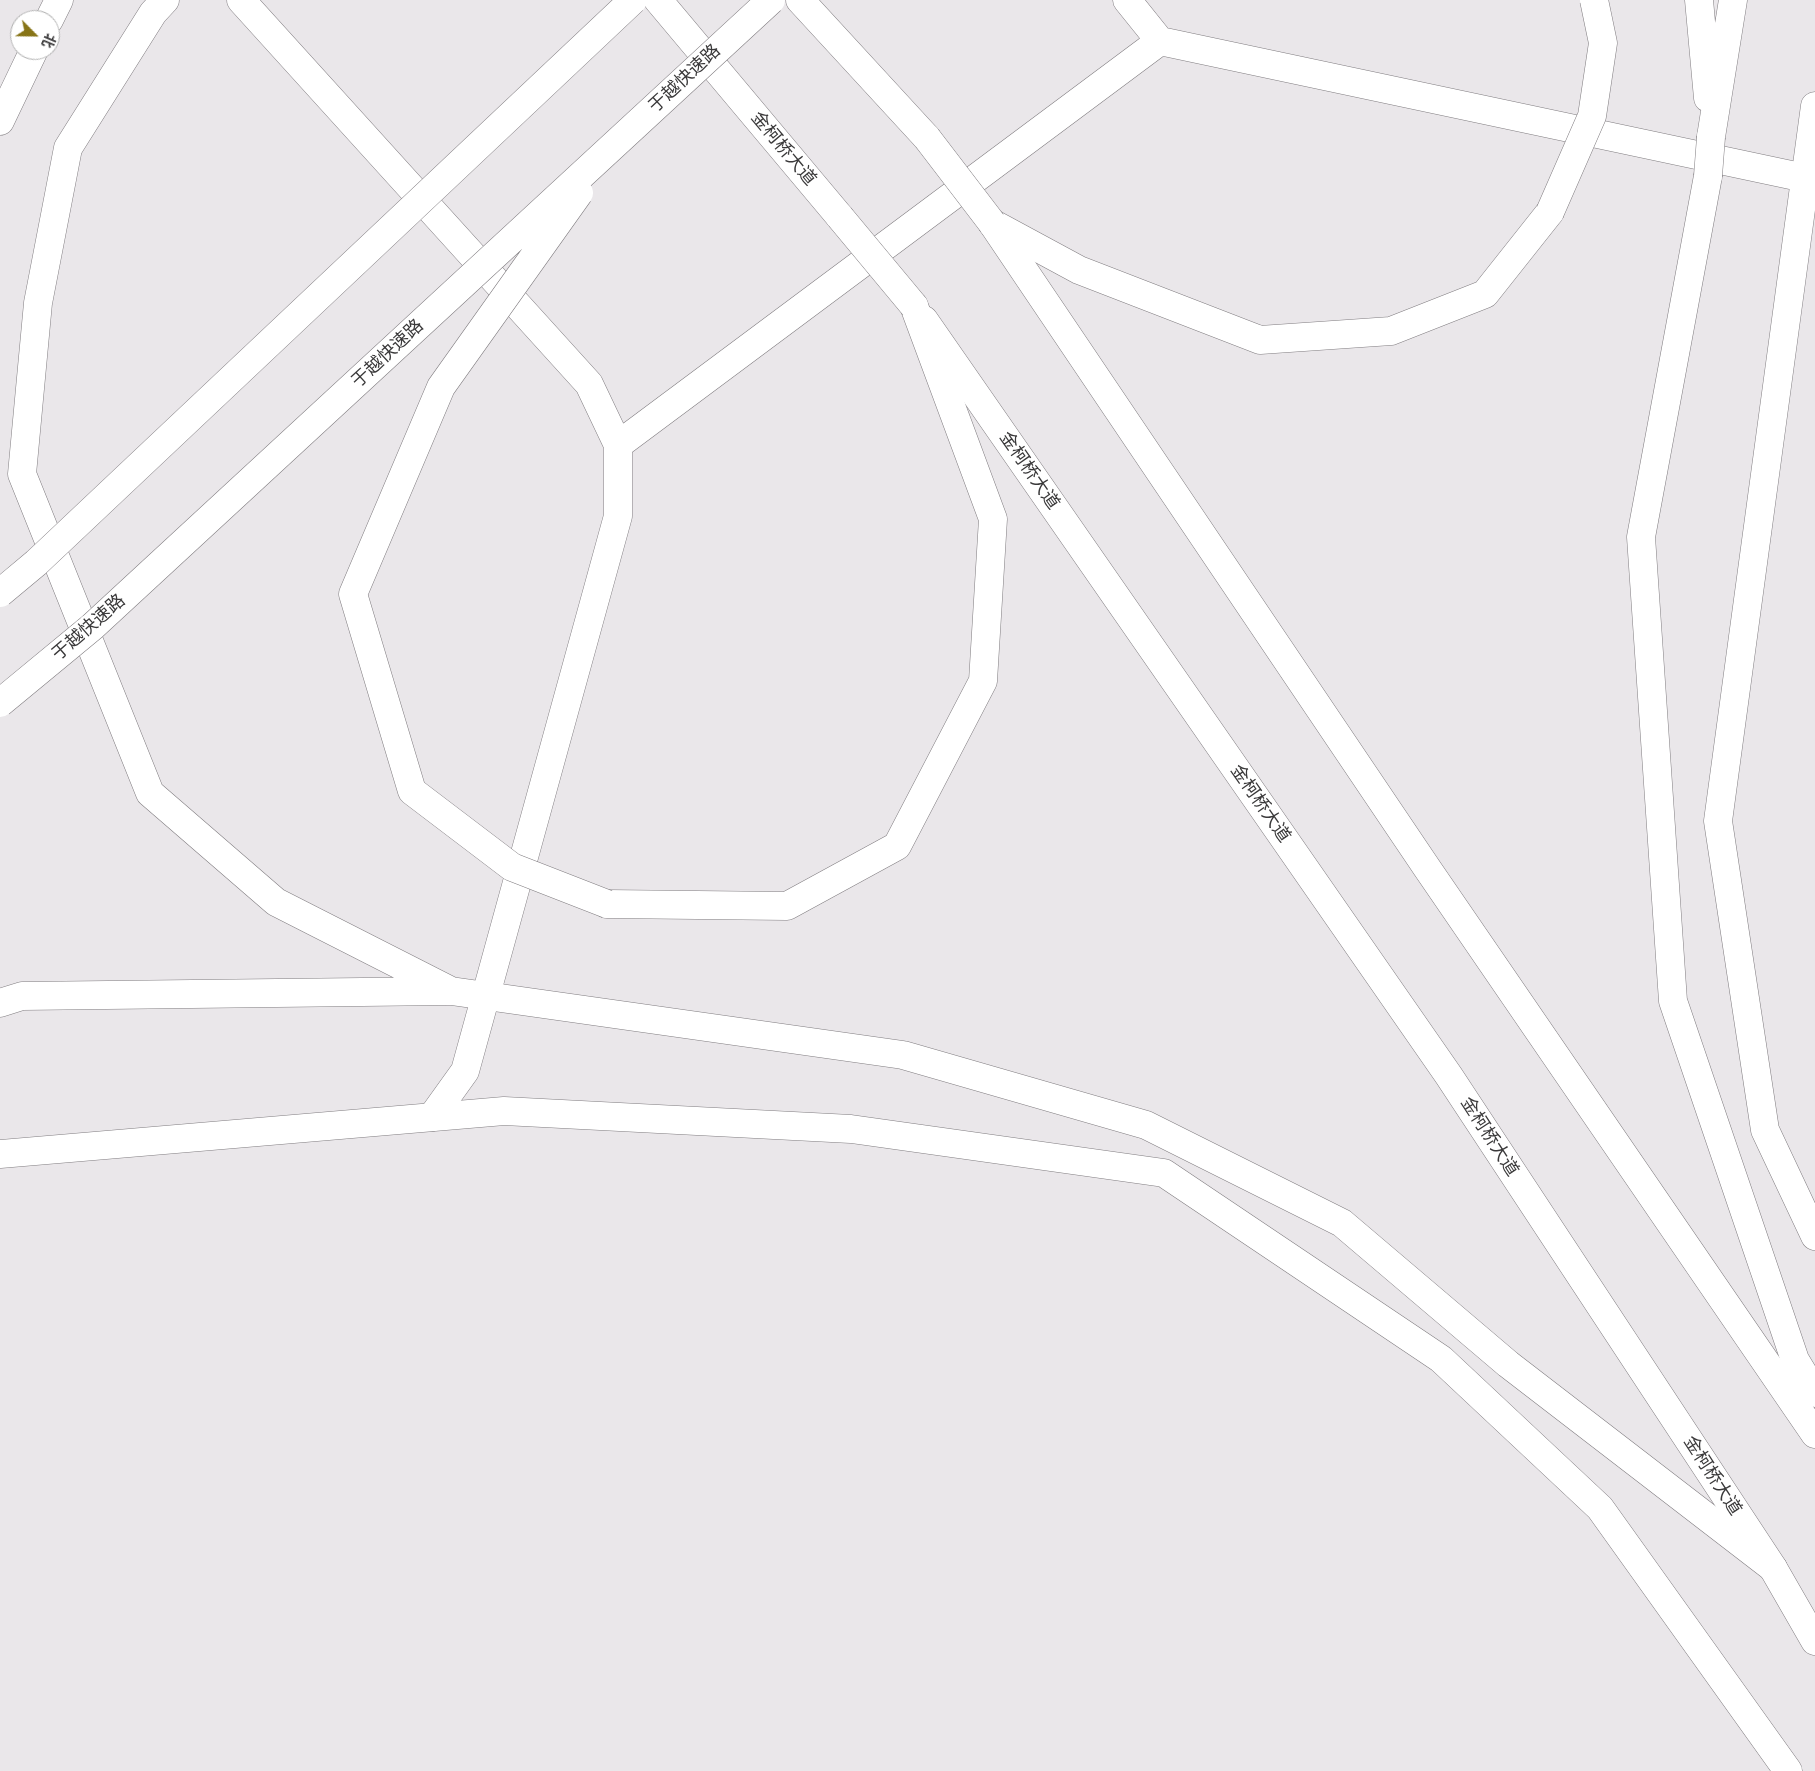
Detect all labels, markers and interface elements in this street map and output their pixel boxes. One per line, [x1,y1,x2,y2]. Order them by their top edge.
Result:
north arrow [10,10,60,60]
text: 北 [38,31,59,50]
street label: 于越快速路 [645,40,725,118]
street label: 金柯桥大道 [746,108,820,190]
street label: 于越快速路 [348,315,428,393]
street label: 金柯桥大道 [994,428,1064,514]
street label: 于越快速路 [48,590,130,666]
street label: 金柯桥大道 [1225,761,1295,847]
street label: 金柯桥大道 [1455,1093,1523,1181]
street label: 金柯桥大道 [1678,1432,1746,1520]

